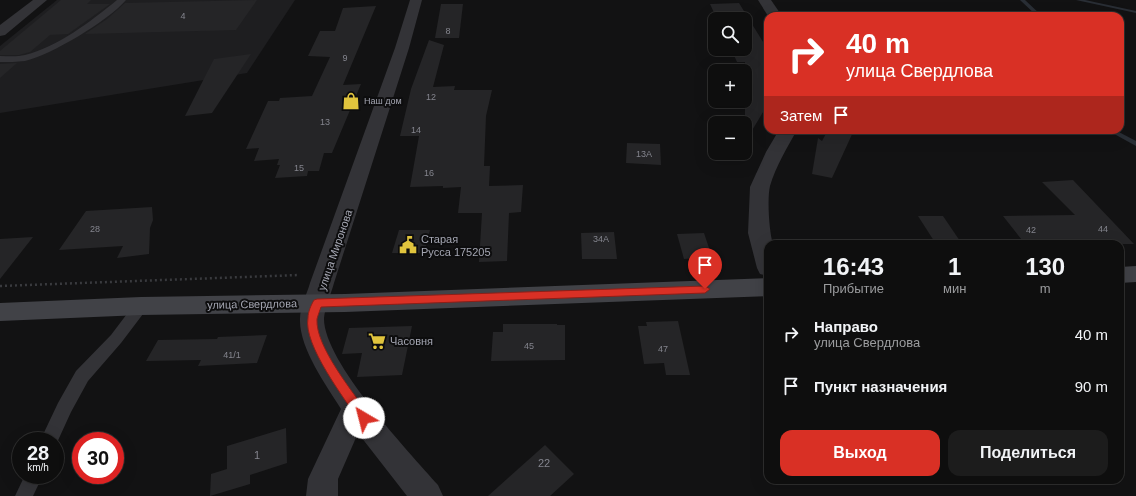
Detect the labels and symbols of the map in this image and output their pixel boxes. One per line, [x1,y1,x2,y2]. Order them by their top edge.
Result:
house number: 4 [180,11,186,21]
house number: 8 [445,26,451,36]
house number: 9 [342,53,348,63]
shop icon: Наш дом [341,91,361,111]
house number: 12 [426,92,436,102]
place label: Наш дом [364,96,402,106]
house number: 13 [320,117,330,127]
house number: 14 [411,125,421,135]
house number: 13А [636,149,652,159]
house number: 15 [294,163,304,173]
house number: 16 [424,168,434,178]
street label: улица Миронова [316,207,355,292]
house number: 28 [90,224,100,234]
house number: 44 [1098,224,1108,234]
house number: 42 [1026,225,1036,235]
place label: Старая Русса 175205 [421,233,491,258]
house number: 34А [593,234,609,244]
public building icon: Старая Русса 175205 [398,235,418,255]
pin [688,248,722,289]
street label: улица Свердлова [207,297,298,311]
supermarket icon: Часовня [367,331,387,351]
place label: Часовня [390,335,433,347]
house number: 45 [524,341,534,351]
house number: 47 [658,344,668,354]
house number: 41/1 [223,350,241,360]
position arrow [343,397,385,439]
speed limit sign: 30 [72,432,124,484]
house number: 1 [254,449,260,461]
house number: 22 [538,457,550,469]

